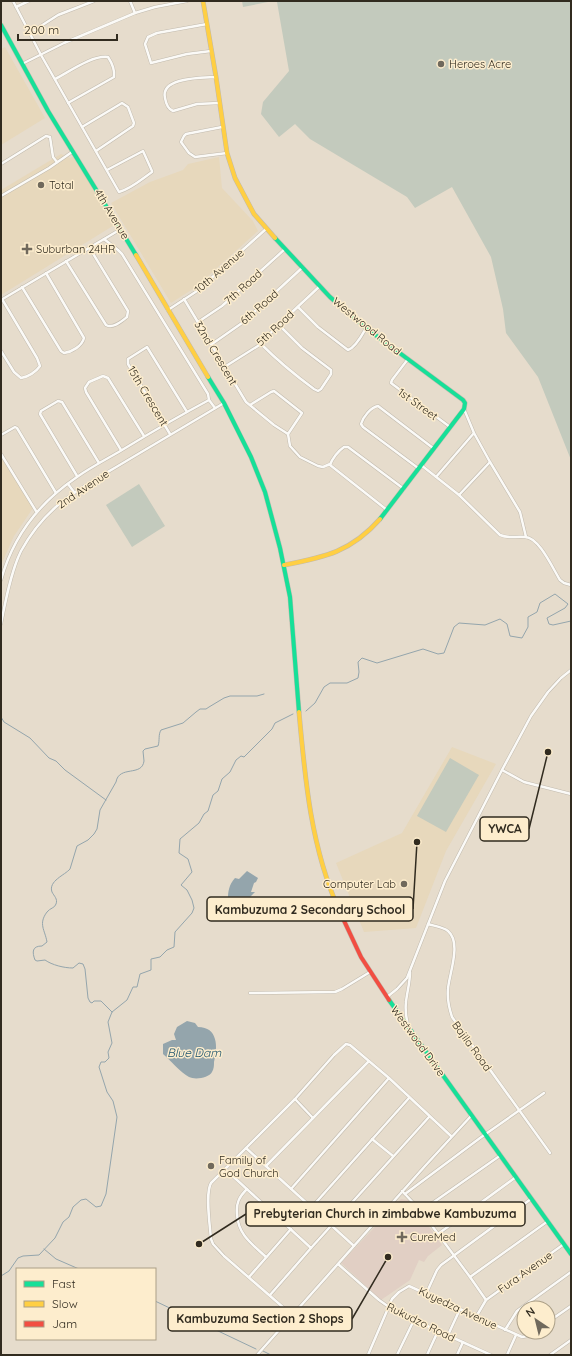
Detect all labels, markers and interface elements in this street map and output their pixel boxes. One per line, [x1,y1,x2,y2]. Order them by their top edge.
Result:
scale bar [18,16,117,42]
text: 200 m [24,22,59,37]
place label: Heroes Acre [449,57,511,71]
marker: Heroes Acre [436,59,446,69]
place label: Total [49,178,74,192]
marker: Total [36,180,46,190]
street label: 4th Avenue [91,186,133,242]
place label: Suburban 24HR [36,242,115,256]
marker: Suburban 24HR [21,243,33,255]
street label: 10th Avenue [191,246,247,296]
street label: 7th Road [221,266,265,308]
street label: 6th Road [237,287,281,327]
street label: Westwood Road [330,294,404,358]
street label: 5th Road [253,307,297,349]
street label: 32nd Crescent [191,318,241,388]
street label: 15th Crescent [125,363,172,429]
street label: 1st Street [395,385,441,423]
street label: 2nd Avenue [54,466,112,512]
callout: YWCA [480,817,529,841]
text: YWCA [488,821,522,836]
place label: Computer Lab [323,877,396,891]
marker: Computer Lab [399,879,409,889]
callout: Kambuzuma 2 Secondary School [207,897,413,921]
text: Kambuzuma 2 Secondary School [215,902,405,917]
street label: Westwood Drive [388,1003,448,1079]
street label: Bajila Road [449,1018,495,1074]
water label: Blue Dam [167,1045,222,1060]
place label: Family of God Church [219,1153,279,1180]
marker: Family of God Church [206,1161,216,1171]
callout: Prebyterian Church in zimbabwe Kambuzuma [246,1202,525,1226]
text: Prebyterian Church in zimbabwe Kambuzuma [254,1206,516,1221]
place label: CureMed [410,1230,456,1244]
marker: CureMed [397,1232,407,1242]
street label: Fura Avenue [495,1248,555,1296]
legend [16,1268,156,1340]
text: Fast [52,1276,76,1291]
street label: Kuyedza Avenue [416,1284,500,1332]
text: Slow [52,1296,78,1311]
street label: Rukudzo Road [385,1299,457,1345]
north arrow [516,1300,556,1340]
text: N [523,1304,538,1320]
callout: Kambuzuma Section 2 Shops [168,1307,352,1331]
text: Kambuzuma Section 2 Shops [176,1311,344,1326]
text: Jam [52,1316,77,1331]

